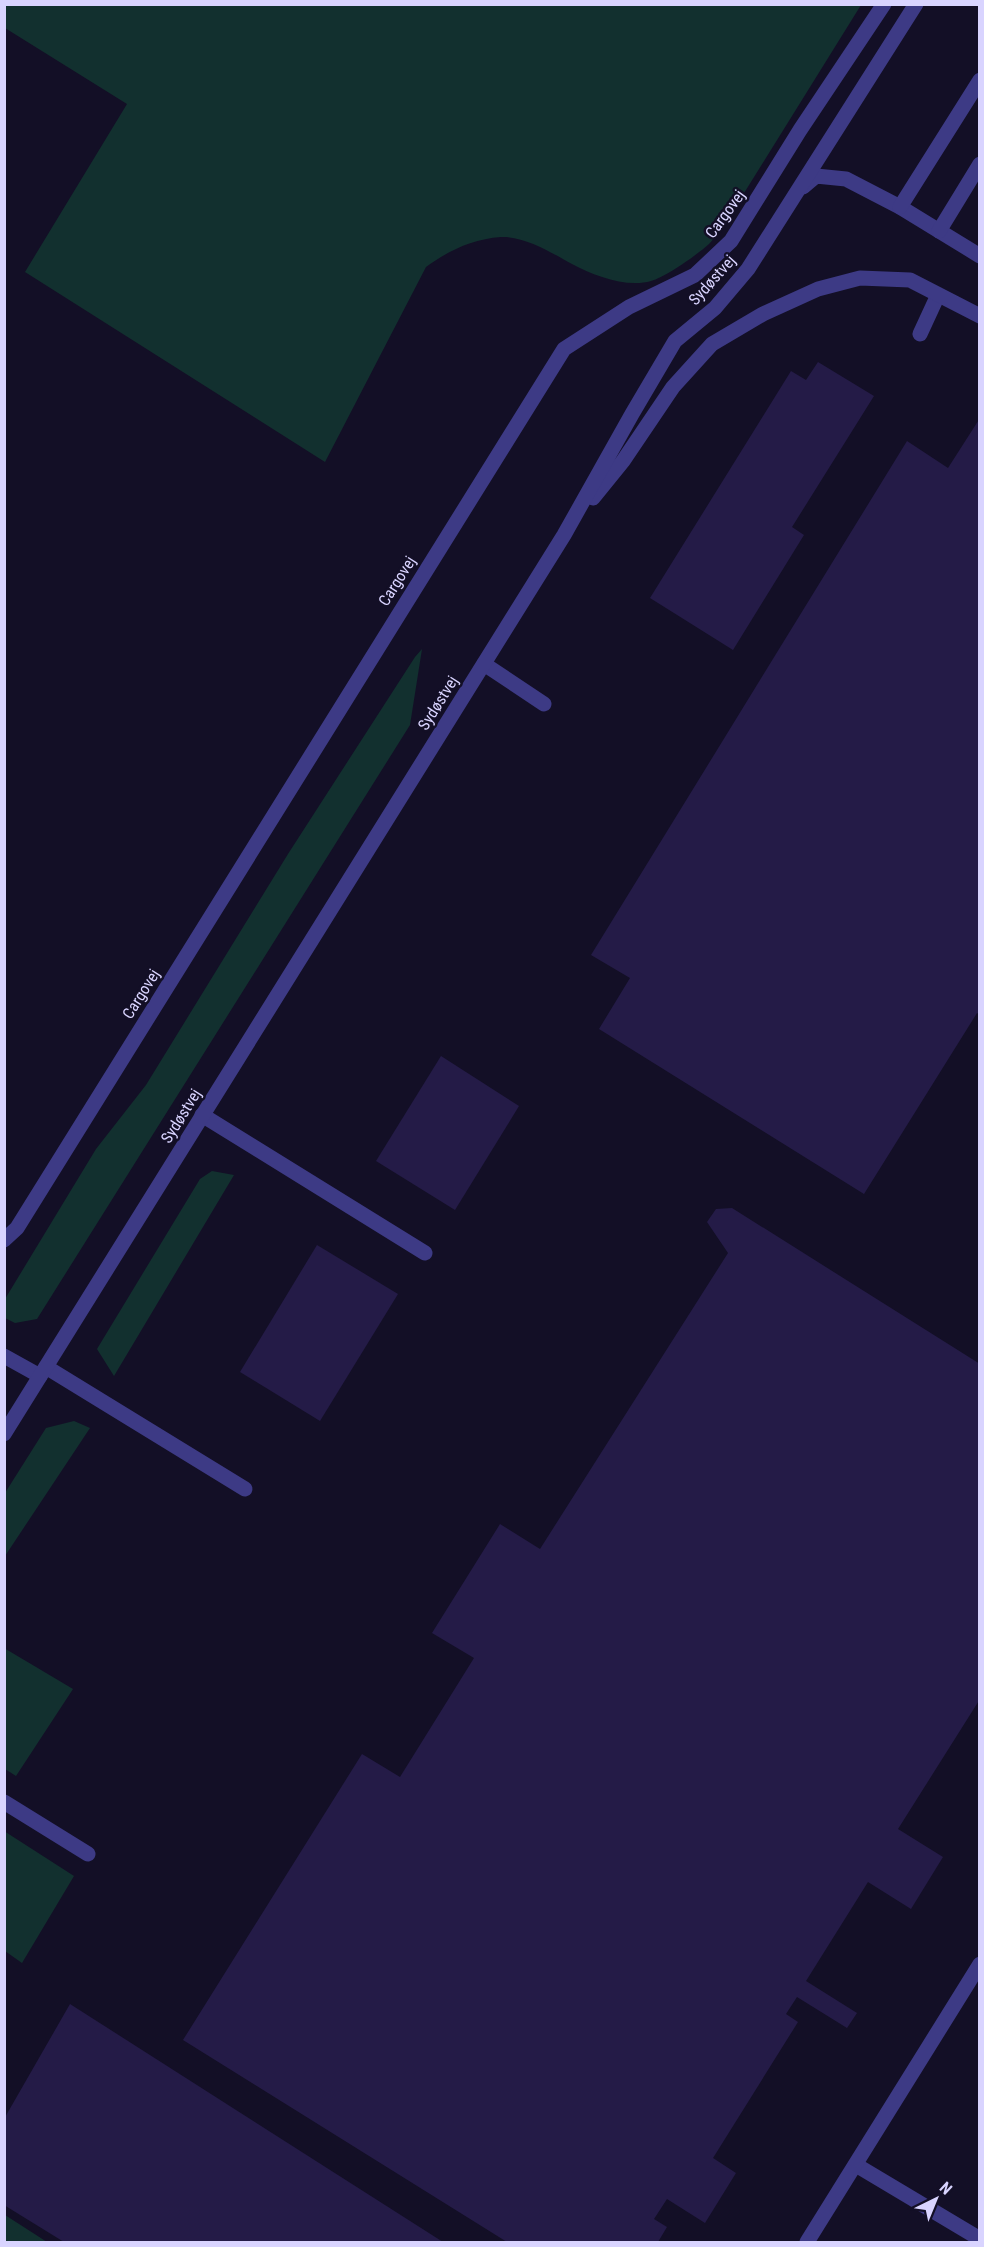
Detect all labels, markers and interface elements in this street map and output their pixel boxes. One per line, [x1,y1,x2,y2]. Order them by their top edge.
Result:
street label: Cargovej [701,186,749,242]
street label: Sydøstvej [685,251,739,309]
street label: Cargovej [374,553,420,609]
street label: Sydøstvej [414,672,462,734]
street label: Cargovej [118,966,164,1022]
street label: Sydøstvej [157,1085,205,1147]
north arrow [906,2169,966,2229]
text: N [936,2178,956,2199]

